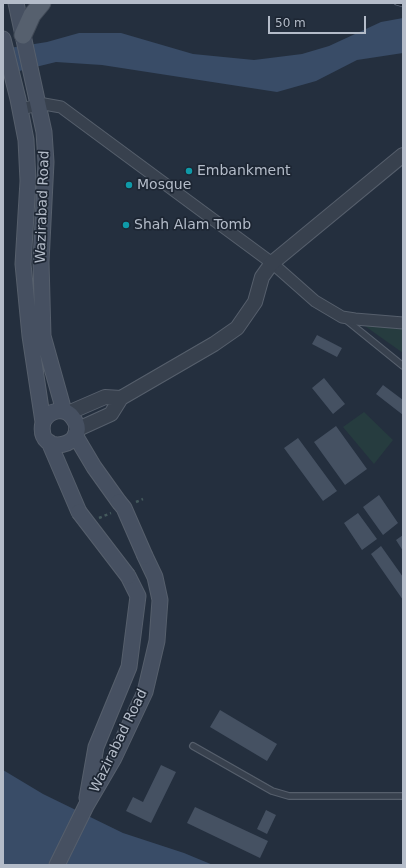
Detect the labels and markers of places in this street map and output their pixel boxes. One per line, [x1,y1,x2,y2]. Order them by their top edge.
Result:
place label: Embankment [197,163,291,179]
marker: Embankment [184,166,194,176]
place label: Mosque [137,177,191,193]
marker: Mosque [124,180,134,190]
place label: Shah Alam Tomb [134,217,251,233]
marker: Shah Alam Tomb [121,220,131,230]

